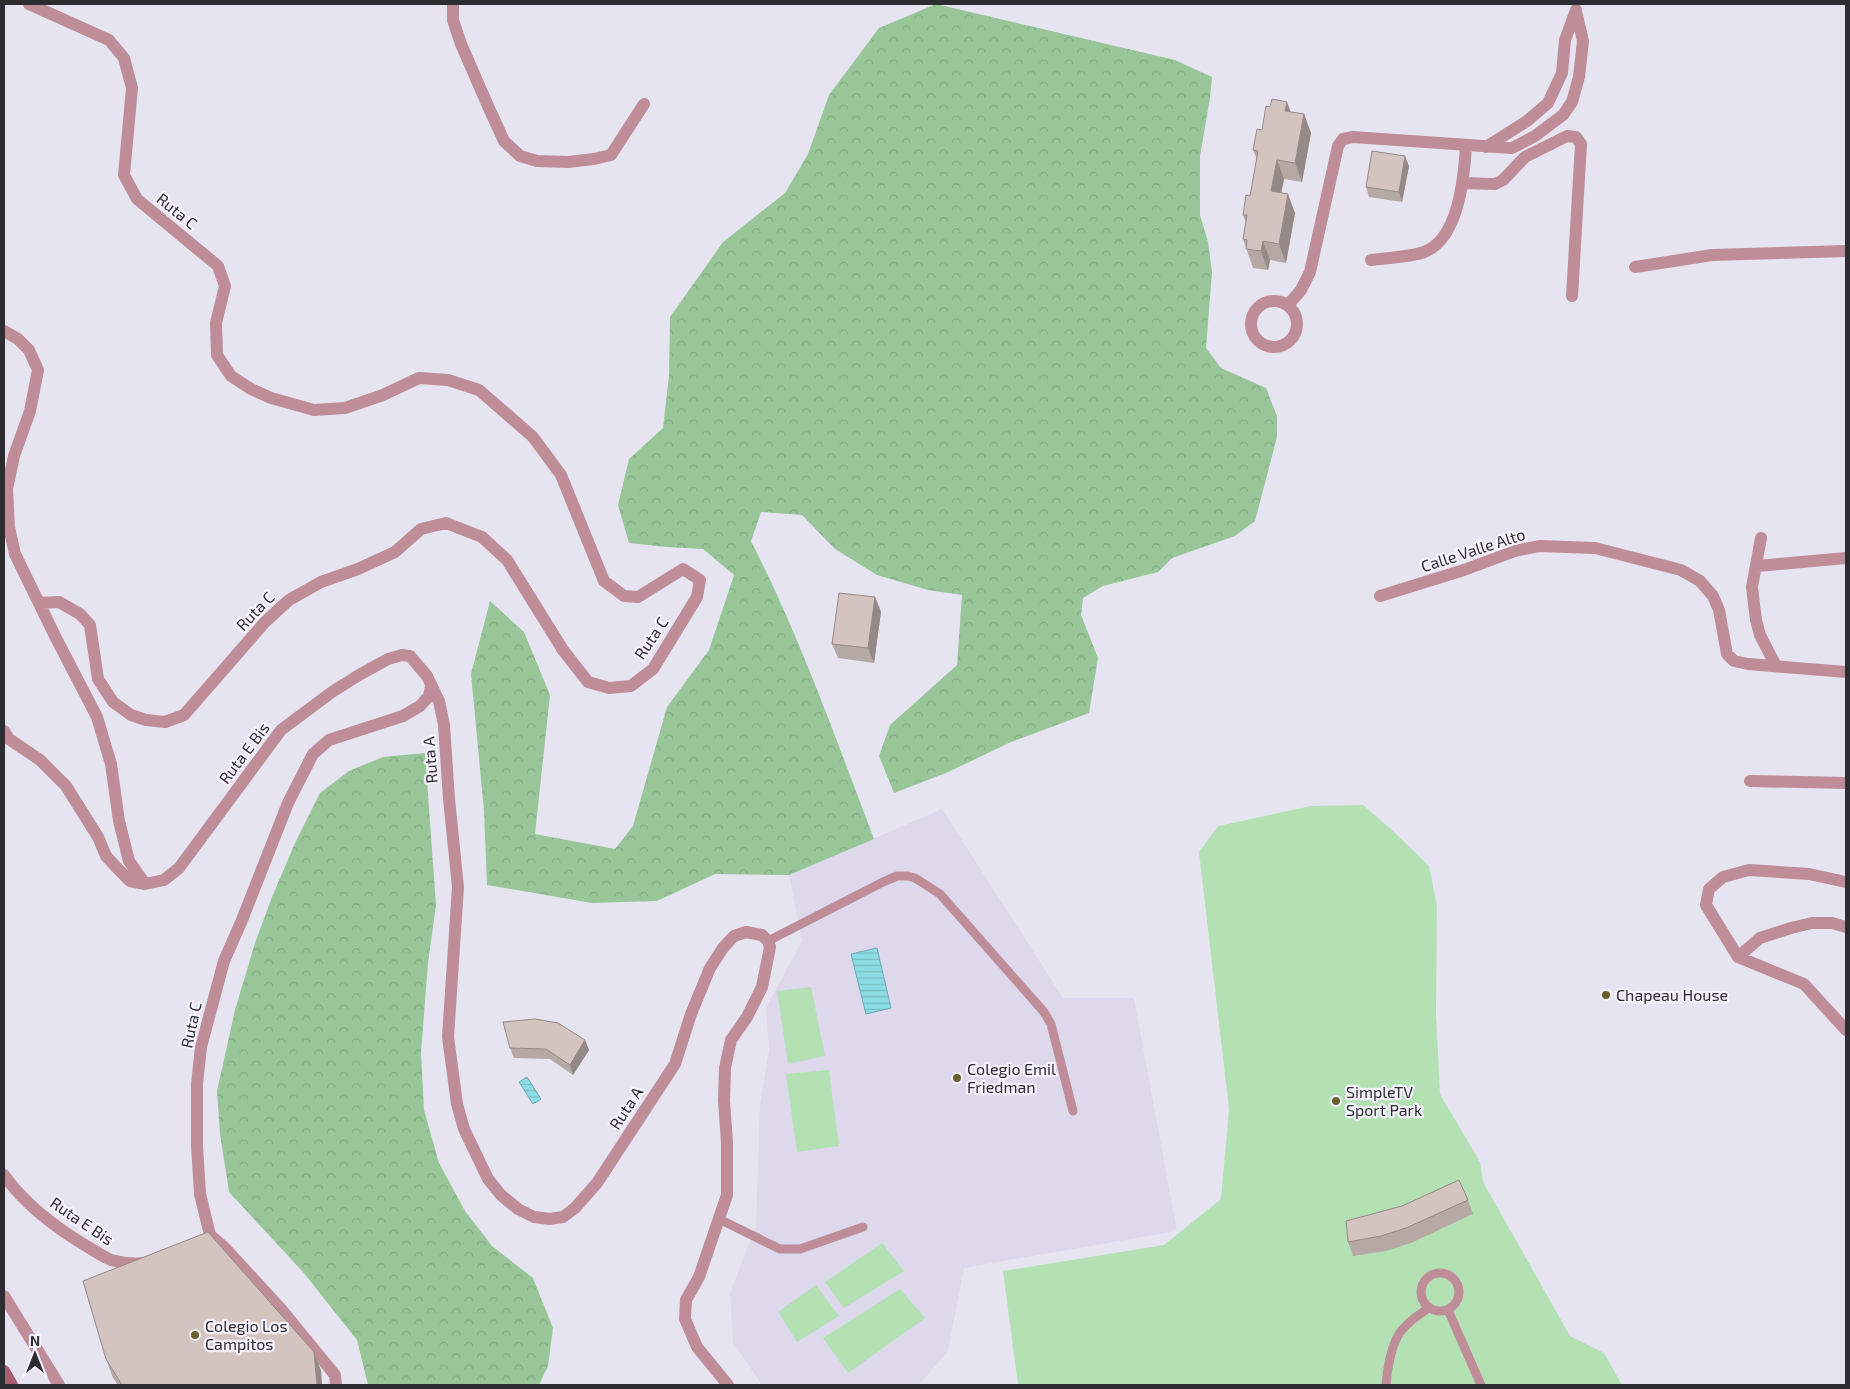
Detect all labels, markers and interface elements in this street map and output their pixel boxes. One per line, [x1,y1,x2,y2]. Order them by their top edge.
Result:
street label: Ruta C [153,189,201,233]
street label: Calle Valle Alto [1418,524,1527,575]
street label: Ruta C [232,587,278,634]
street label: Ruta C [630,613,671,662]
street label: Ruta E Bis [214,718,273,787]
street label: Ruta A [418,736,441,784]
place label: Chapeau House [1616,985,1728,1004]
marker: Chapeau House [1600,989,1612,1001]
street label: Ruta C [176,1000,205,1050]
place label: Colegio Emil Friedman [967,1059,1056,1096]
marker: Colegio Emil Friedman [951,1072,963,1084]
place label: SimpleTV Sport Park [1346,1082,1422,1119]
street label: Ruta A [605,1083,646,1133]
marker: SimpleTV Sport Park [1330,1095,1342,1107]
street label: Ruta E Bis [47,1193,117,1249]
place label: Colegio Los Campitos [205,1316,288,1353]
north arrow [10,1329,60,1379]
marker: Colegio Los Campitos [189,1329,201,1341]
text: N [30,1332,40,1349]

